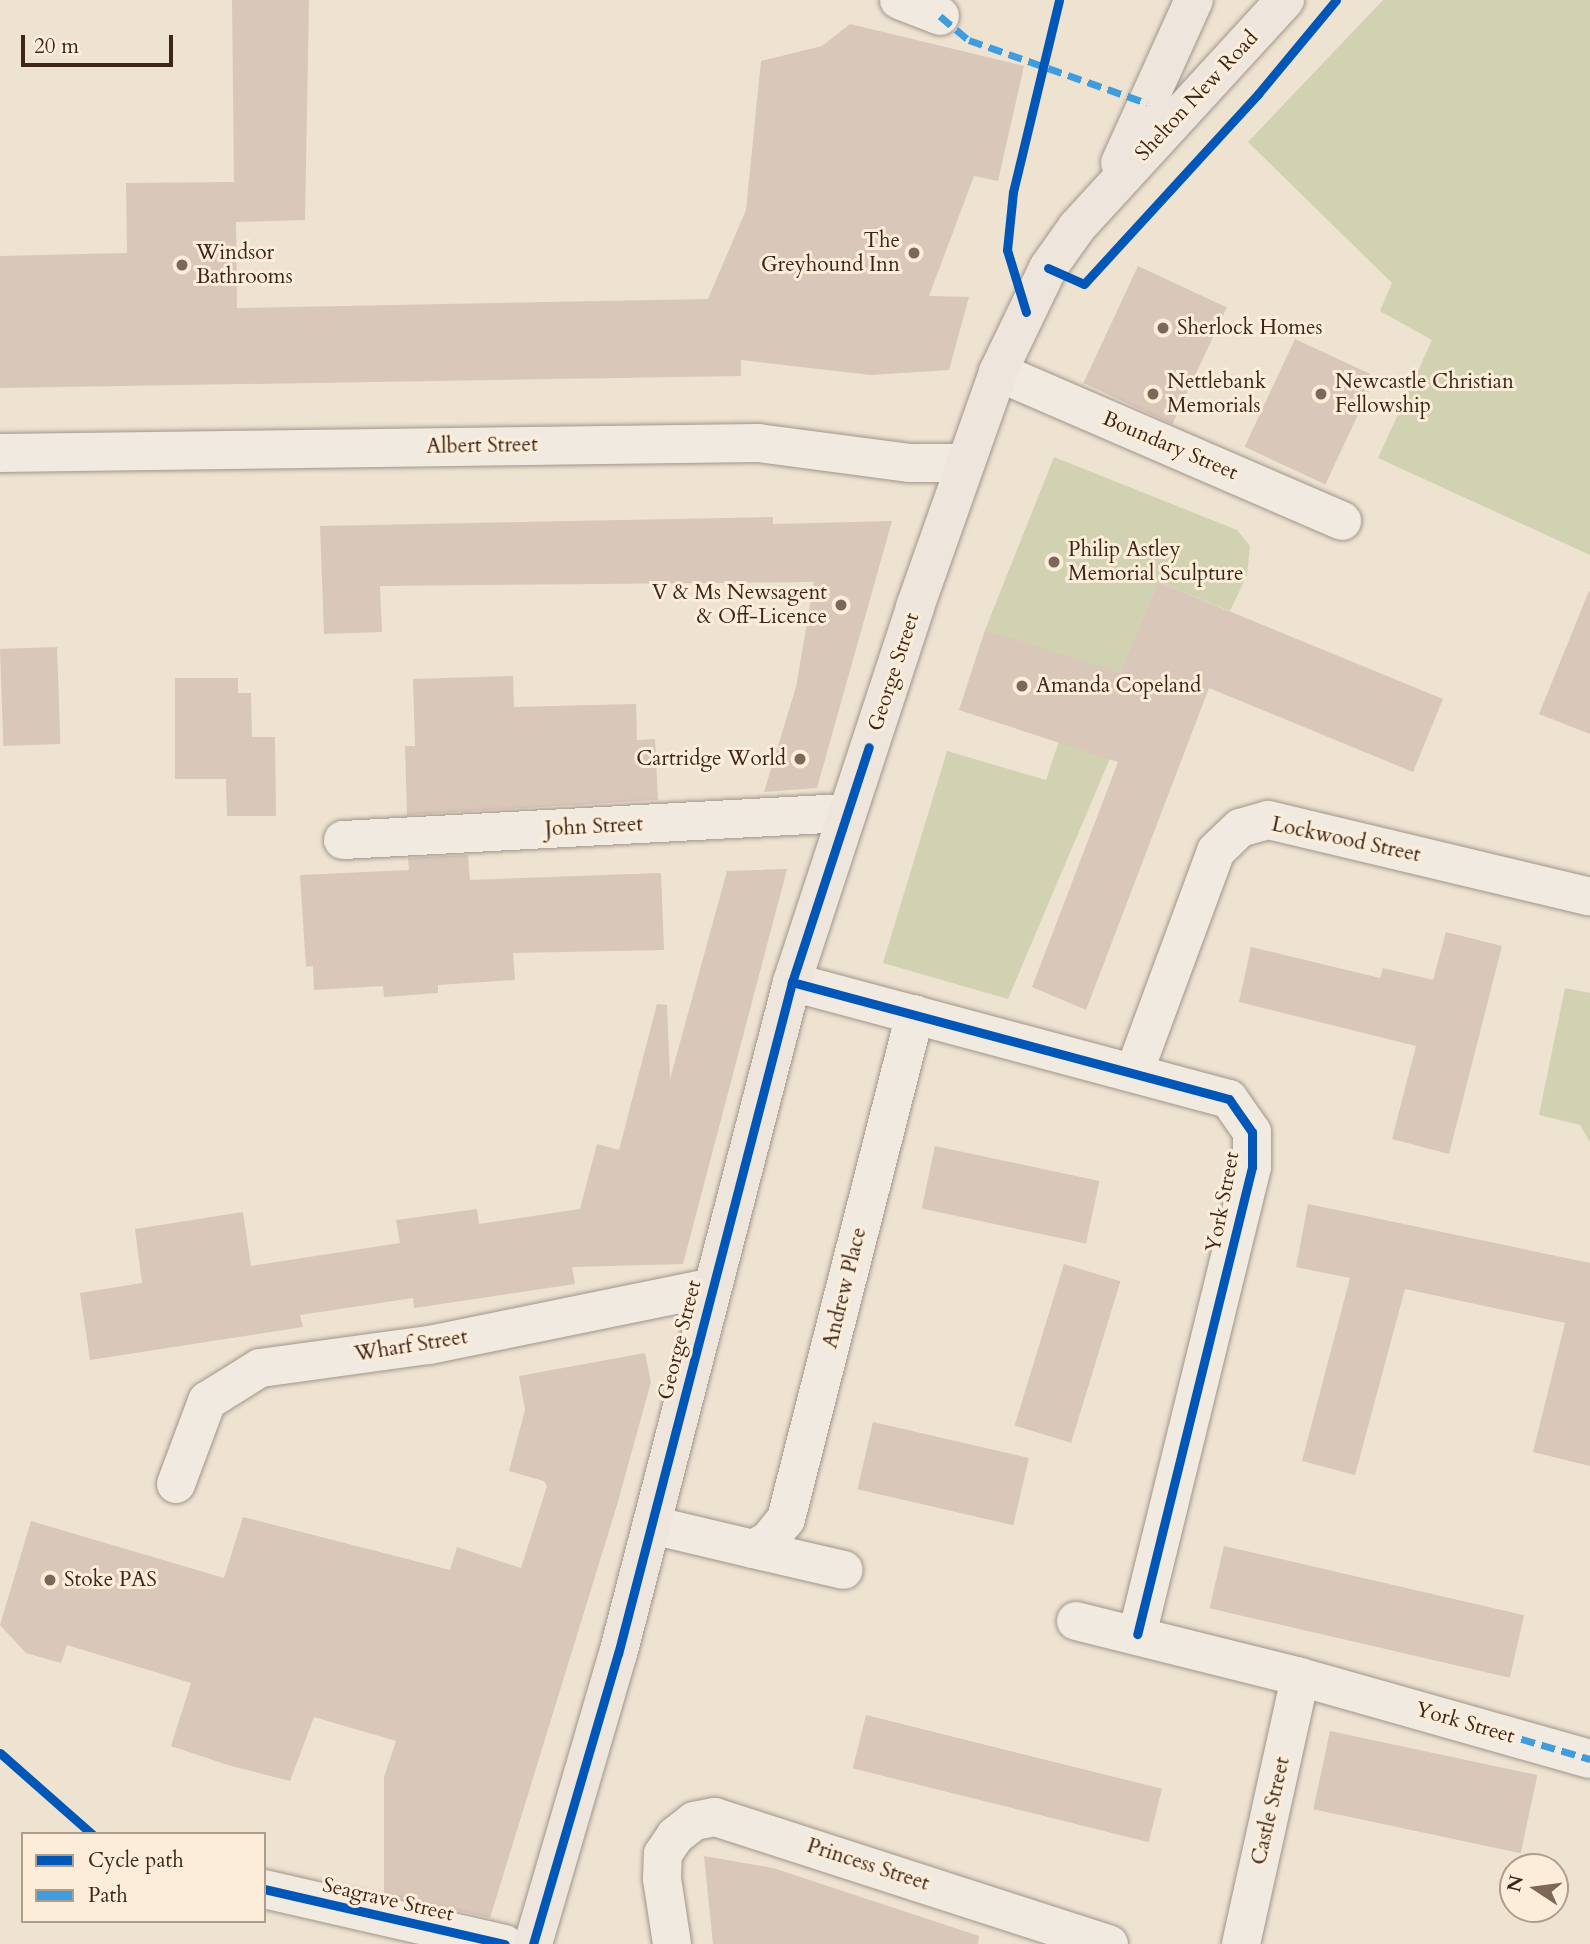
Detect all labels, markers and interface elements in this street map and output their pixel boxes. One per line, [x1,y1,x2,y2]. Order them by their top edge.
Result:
scale bar [24,21,177,65]
street label: Shelton New Road [1130,26,1264,166]
text: 20 m [34,32,79,61]
place label: The Greyhound Inn [761,228,900,278]
place label: Windsor Bathrooms [196,240,293,290]
marker: The Greyhound Inn [906,245,922,261]
marker: Windsor Bathrooms [174,257,190,273]
place label: Sherlock Homes [1177,315,1323,341]
marker: Sherlock Homes [1155,320,1171,336]
place label: Nettlebank Memorials [1167,369,1266,419]
place label: Newcastle Christian Fellowship [1335,369,1514,419]
marker: Nettlebank Memorials [1145,386,1161,402]
marker: Newcastle Christian Fellowship [1313,386,1329,402]
street label: Boundary Street [1099,406,1241,486]
street label: Albert Street [426,432,538,460]
place label: Philip Astley Memorial Sculpture [1068,537,1244,587]
marker: Philip Astley Memorial Sculpture [1046,554,1062,570]
place label: V & Ms Newsagent & Off-Licence [652,580,827,630]
marker: V & Ms Newsagent & Off-Licence [833,597,849,613]
street label: George Street [863,610,925,734]
place label: Amanda Copeland [1036,673,1201,699]
marker: Amanda Copeland [1014,678,1030,694]
place label: Cartridge World [636,746,786,772]
marker: Cartridge World [792,751,808,767]
street label: John Street [544,812,644,842]
street label: Lockwood Street [1269,812,1423,868]
street label: York Street [1201,1149,1245,1255]
street label: Andrew Place [818,1225,872,1351]
street label: George Street [653,1277,707,1403]
street label: Wharf Street [353,1325,469,1367]
place label: Stoke PAS [64,1567,157,1593]
marker: Stoke PAS [42,1572,58,1588]
street label: York Street [1412,1697,1518,1749]
street label: Castle Street [1246,1755,1296,1867]
legend [21,1832,266,1923]
street label: Princess Street [804,1833,932,1897]
text: Cycle path [88,1846,184,1875]
north arrow [1499,1853,1569,1923]
street label: Seagrave Street [320,1873,456,1927]
text: N [1501,1873,1530,1895]
text: Path [88,1881,128,1910]

